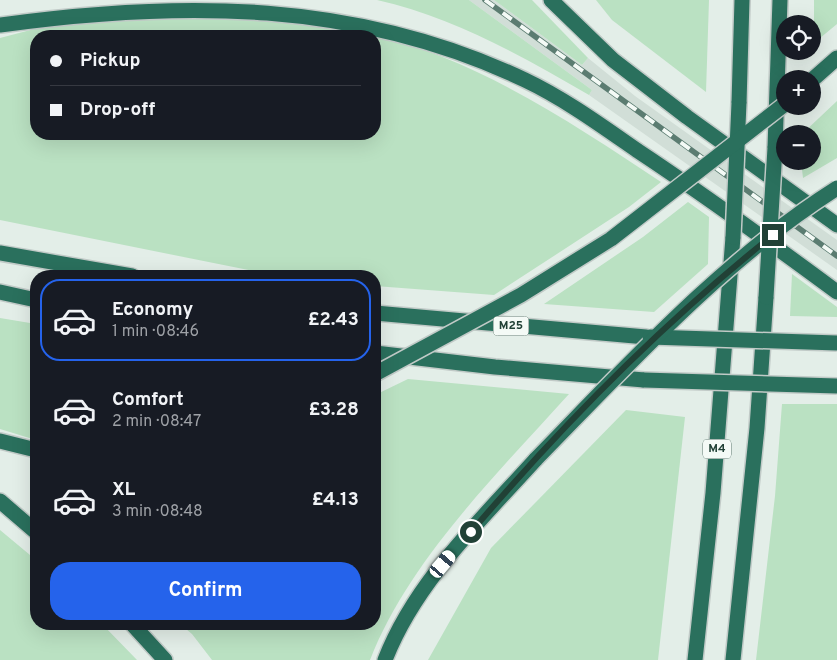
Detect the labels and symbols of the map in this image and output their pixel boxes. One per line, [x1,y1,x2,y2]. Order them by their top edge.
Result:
route end [762,224,784,246]
road number: M25 [494,316,528,336]
road number: M4 [703,439,731,458]
route start [460,521,482,543]
car [427,548,458,580]

